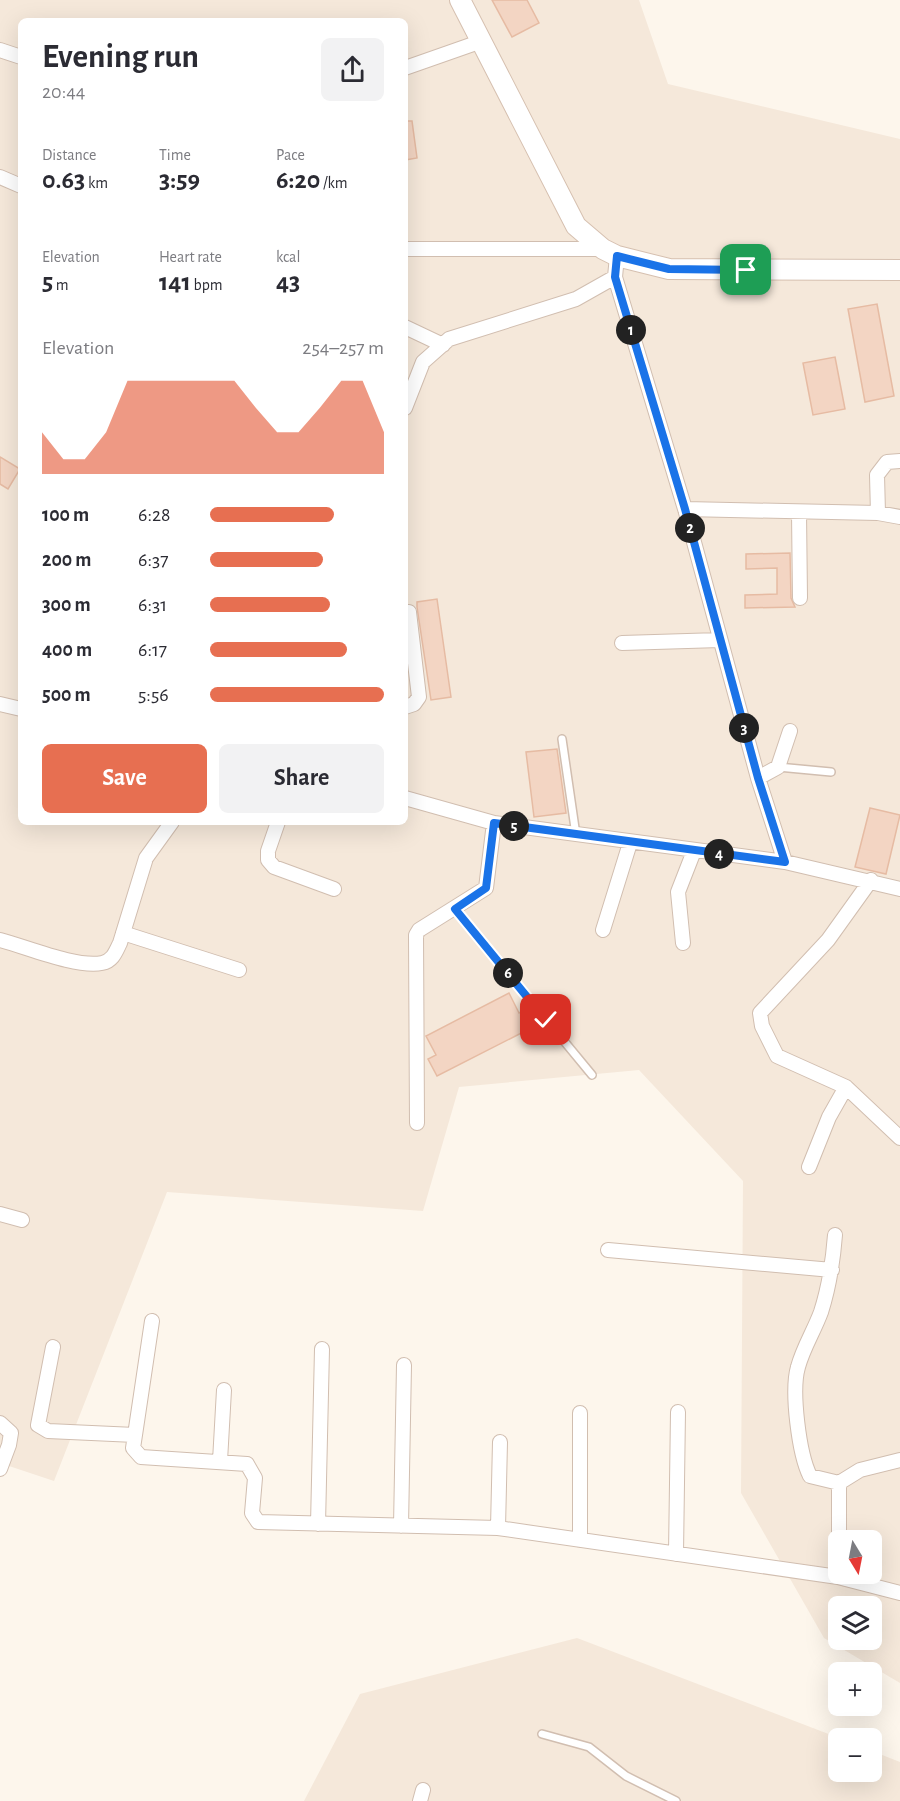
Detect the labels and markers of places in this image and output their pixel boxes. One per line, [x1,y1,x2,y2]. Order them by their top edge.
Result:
pin [720,244,771,295]
pin: 1 [616,315,646,345]
pin: 2 [675,513,705,543]
pin: 3 [729,713,759,743]
pin: 5 [499,811,529,841]
pin: 4 [704,839,734,869]
pin: 6 [493,958,523,988]
pin [520,994,571,1045]

